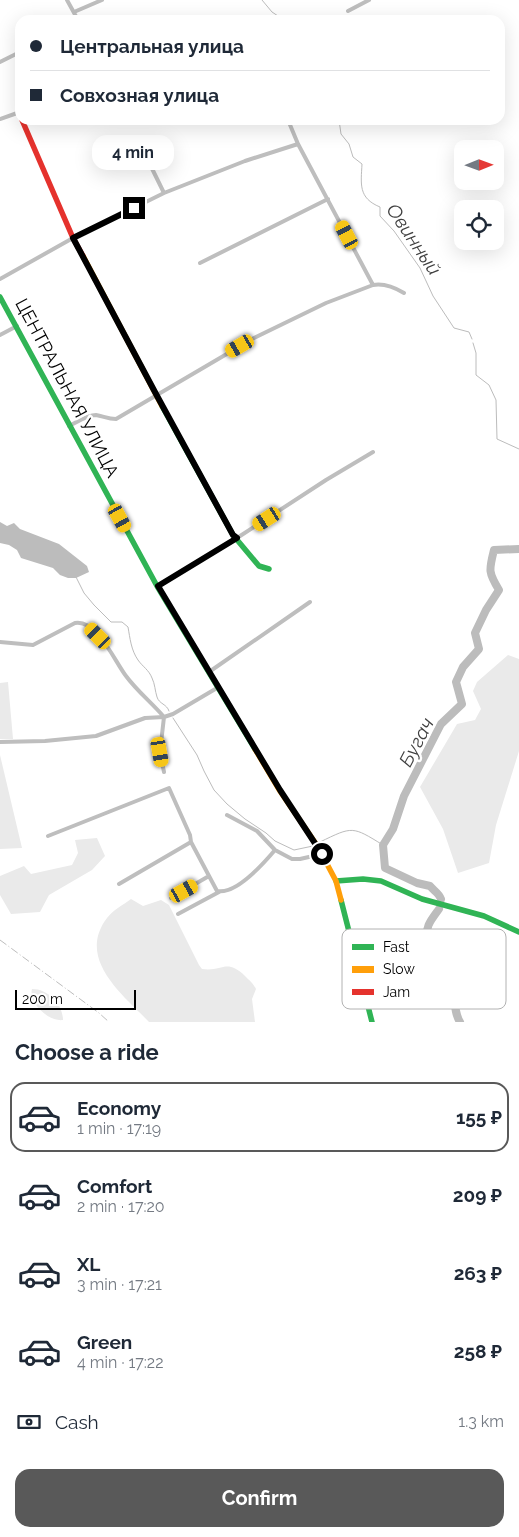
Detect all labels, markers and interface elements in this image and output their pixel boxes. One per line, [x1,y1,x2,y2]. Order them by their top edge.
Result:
text: Центральная улица [60,35,244,57]
text: Совхозная улица [60,84,219,106]
callout: 4 min [93,136,175,170]
north arrow [454,140,504,190]
map controls [454,140,504,250]
text: 4 min [112,143,154,162]
route end [123,197,145,219]
water label: Овинный [382,199,446,279]
button: locate [454,200,504,250]
car [333,218,360,252]
street label: ЦЕНТРАЛЬНАЯ УЛИЦА [11,295,124,481]
car [223,332,256,360]
car [106,501,133,535]
car [250,505,283,533]
car [82,620,113,652]
water label: Бугач [394,714,438,770]
car [150,736,169,768]
route start [311,843,333,865]
car [167,877,200,905]
legend [342,929,506,1009]
text: Fast [383,939,410,955]
text: Slow [383,961,415,977]
text: Jam [383,984,410,1000]
scale bar [15,987,136,1010]
text: 200 m [22,991,63,1007]
text: Choose a ride [15,1039,159,1065]
icon: car [17,1095,62,1140]
text: Economy [77,1097,161,1119]
text: 155 ₽ [456,1106,502,1128]
text: 1 min · 17:19 [77,1119,161,1138]
icon: car [17,1173,62,1218]
text: Comfort [77,1175,152,1197]
text: 209 ₽ [453,1184,502,1206]
text: 2 min · 17:20 [77,1197,165,1216]
icon: car [17,1251,62,1296]
text: XL [77,1253,100,1275]
text: 263 ₽ [454,1262,502,1284]
text: 3 min · 17:21 [77,1275,162,1294]
icon: car [17,1329,62,1374]
text: Green [77,1331,132,1353]
text: 258 ₽ [454,1340,502,1362]
text: 4 min · 17:22 [77,1353,164,1372]
icon: cash [15,1408,43,1436]
text: Cash [55,1411,99,1433]
text: 1.3 km [458,1412,504,1431]
button: Confirm [15,1469,504,1527]

